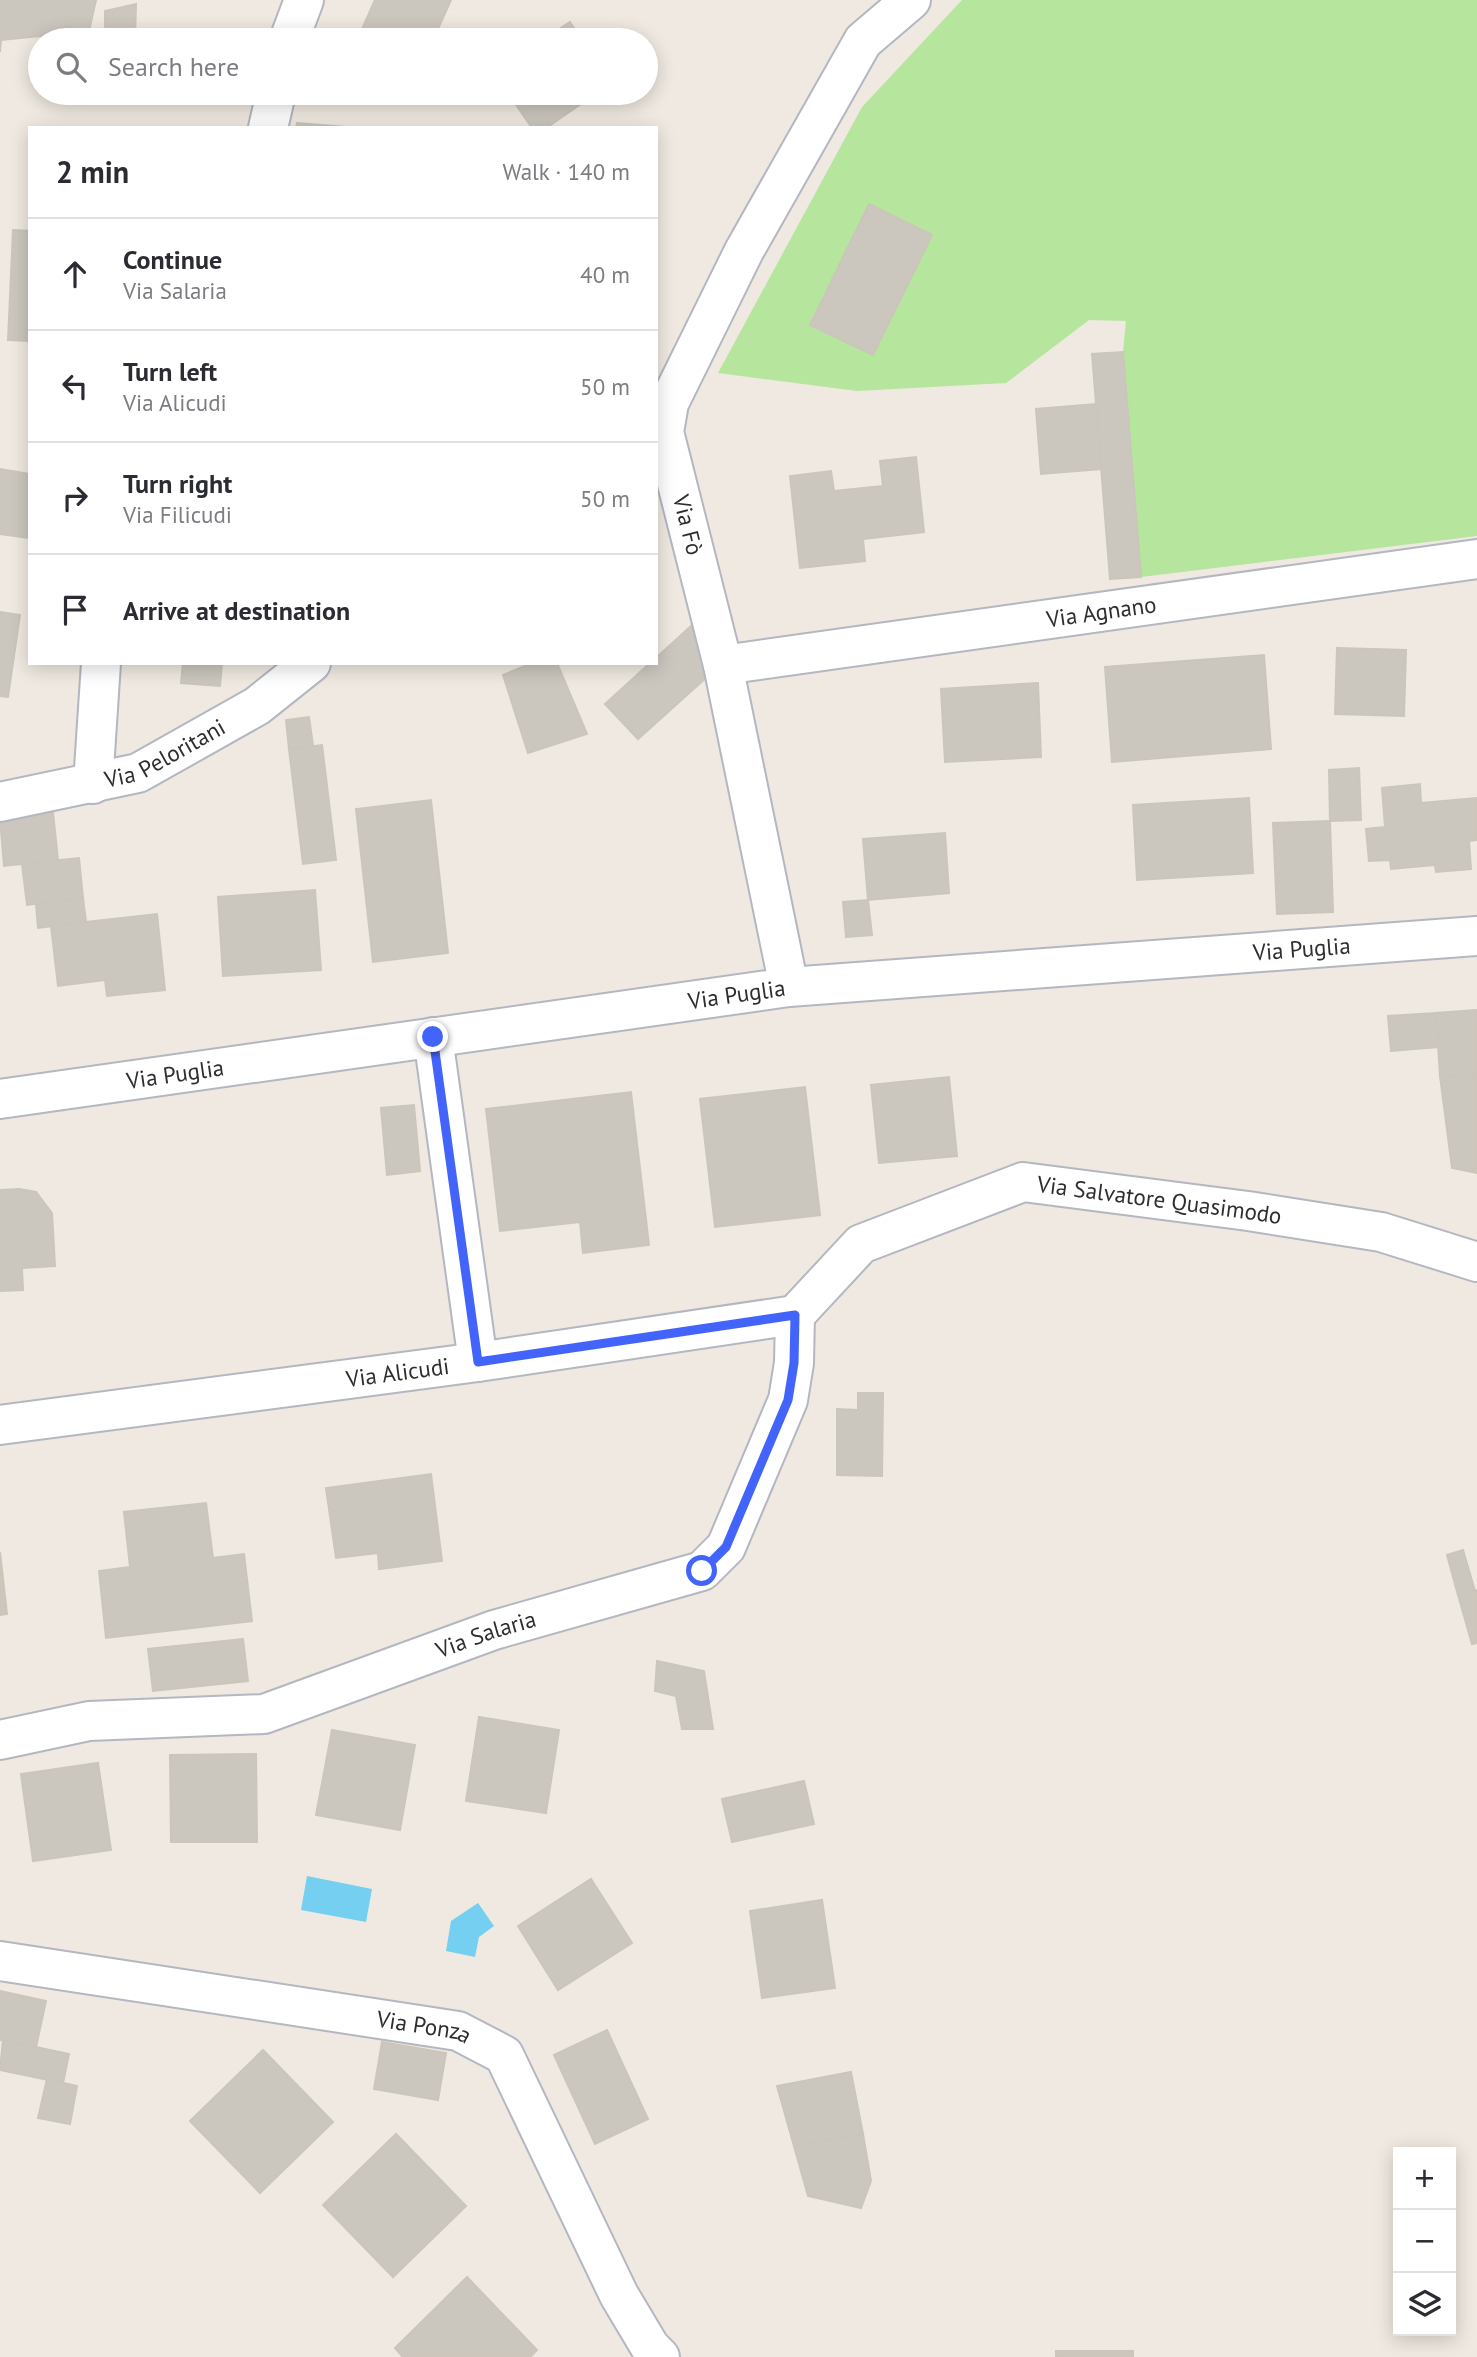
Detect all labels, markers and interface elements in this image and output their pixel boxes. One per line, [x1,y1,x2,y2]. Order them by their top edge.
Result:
search box [28,28,658,105]
icon: search [52,48,90,86]
text: Search here [108,50,239,83]
text: 2 min [56,152,129,191]
text: Walk · 140 m [503,157,630,186]
text: Continue [123,243,222,276]
icon: ahead [56,255,94,293]
text: 40 m [580,260,630,289]
text: Via Salaria [123,276,227,305]
text: Turn left [123,355,217,388]
icon: left [56,367,94,405]
text: 50 m [580,372,630,401]
text: Via Alicudi [123,388,227,417]
text: Turn right [123,467,232,500]
icon: right [56,479,94,517]
text: 50 m [580,484,630,513]
street label: Via Fò [667,491,710,558]
text: Via Filicudi [123,500,232,529]
street label: Via Agnano [1043,589,1158,634]
icon: arrive [56,591,94,629]
text: Arrive at destination [123,594,350,627]
street label: Via Peloritani [101,712,230,794]
street label: Via Puglia [1251,930,1352,967]
street label: Via Puglia [685,973,787,1015]
route end [417,1021,448,1052]
street label: Via Puglia [124,1052,226,1095]
street label: Via Salvatore Quasimodo [1035,1169,1284,1230]
street label: Via Alicudi [343,1351,451,1393]
route start [686,1555,717,1586]
street label: Via Salaria [431,1604,539,1664]
street label: Via Ponza [374,2004,477,2050]
map controls [1393,2147,1456,2336]
button: + [1393,2147,1456,2210]
button: − [1393,2210,1456,2273]
button: layers [1393,2273,1456,2336]

